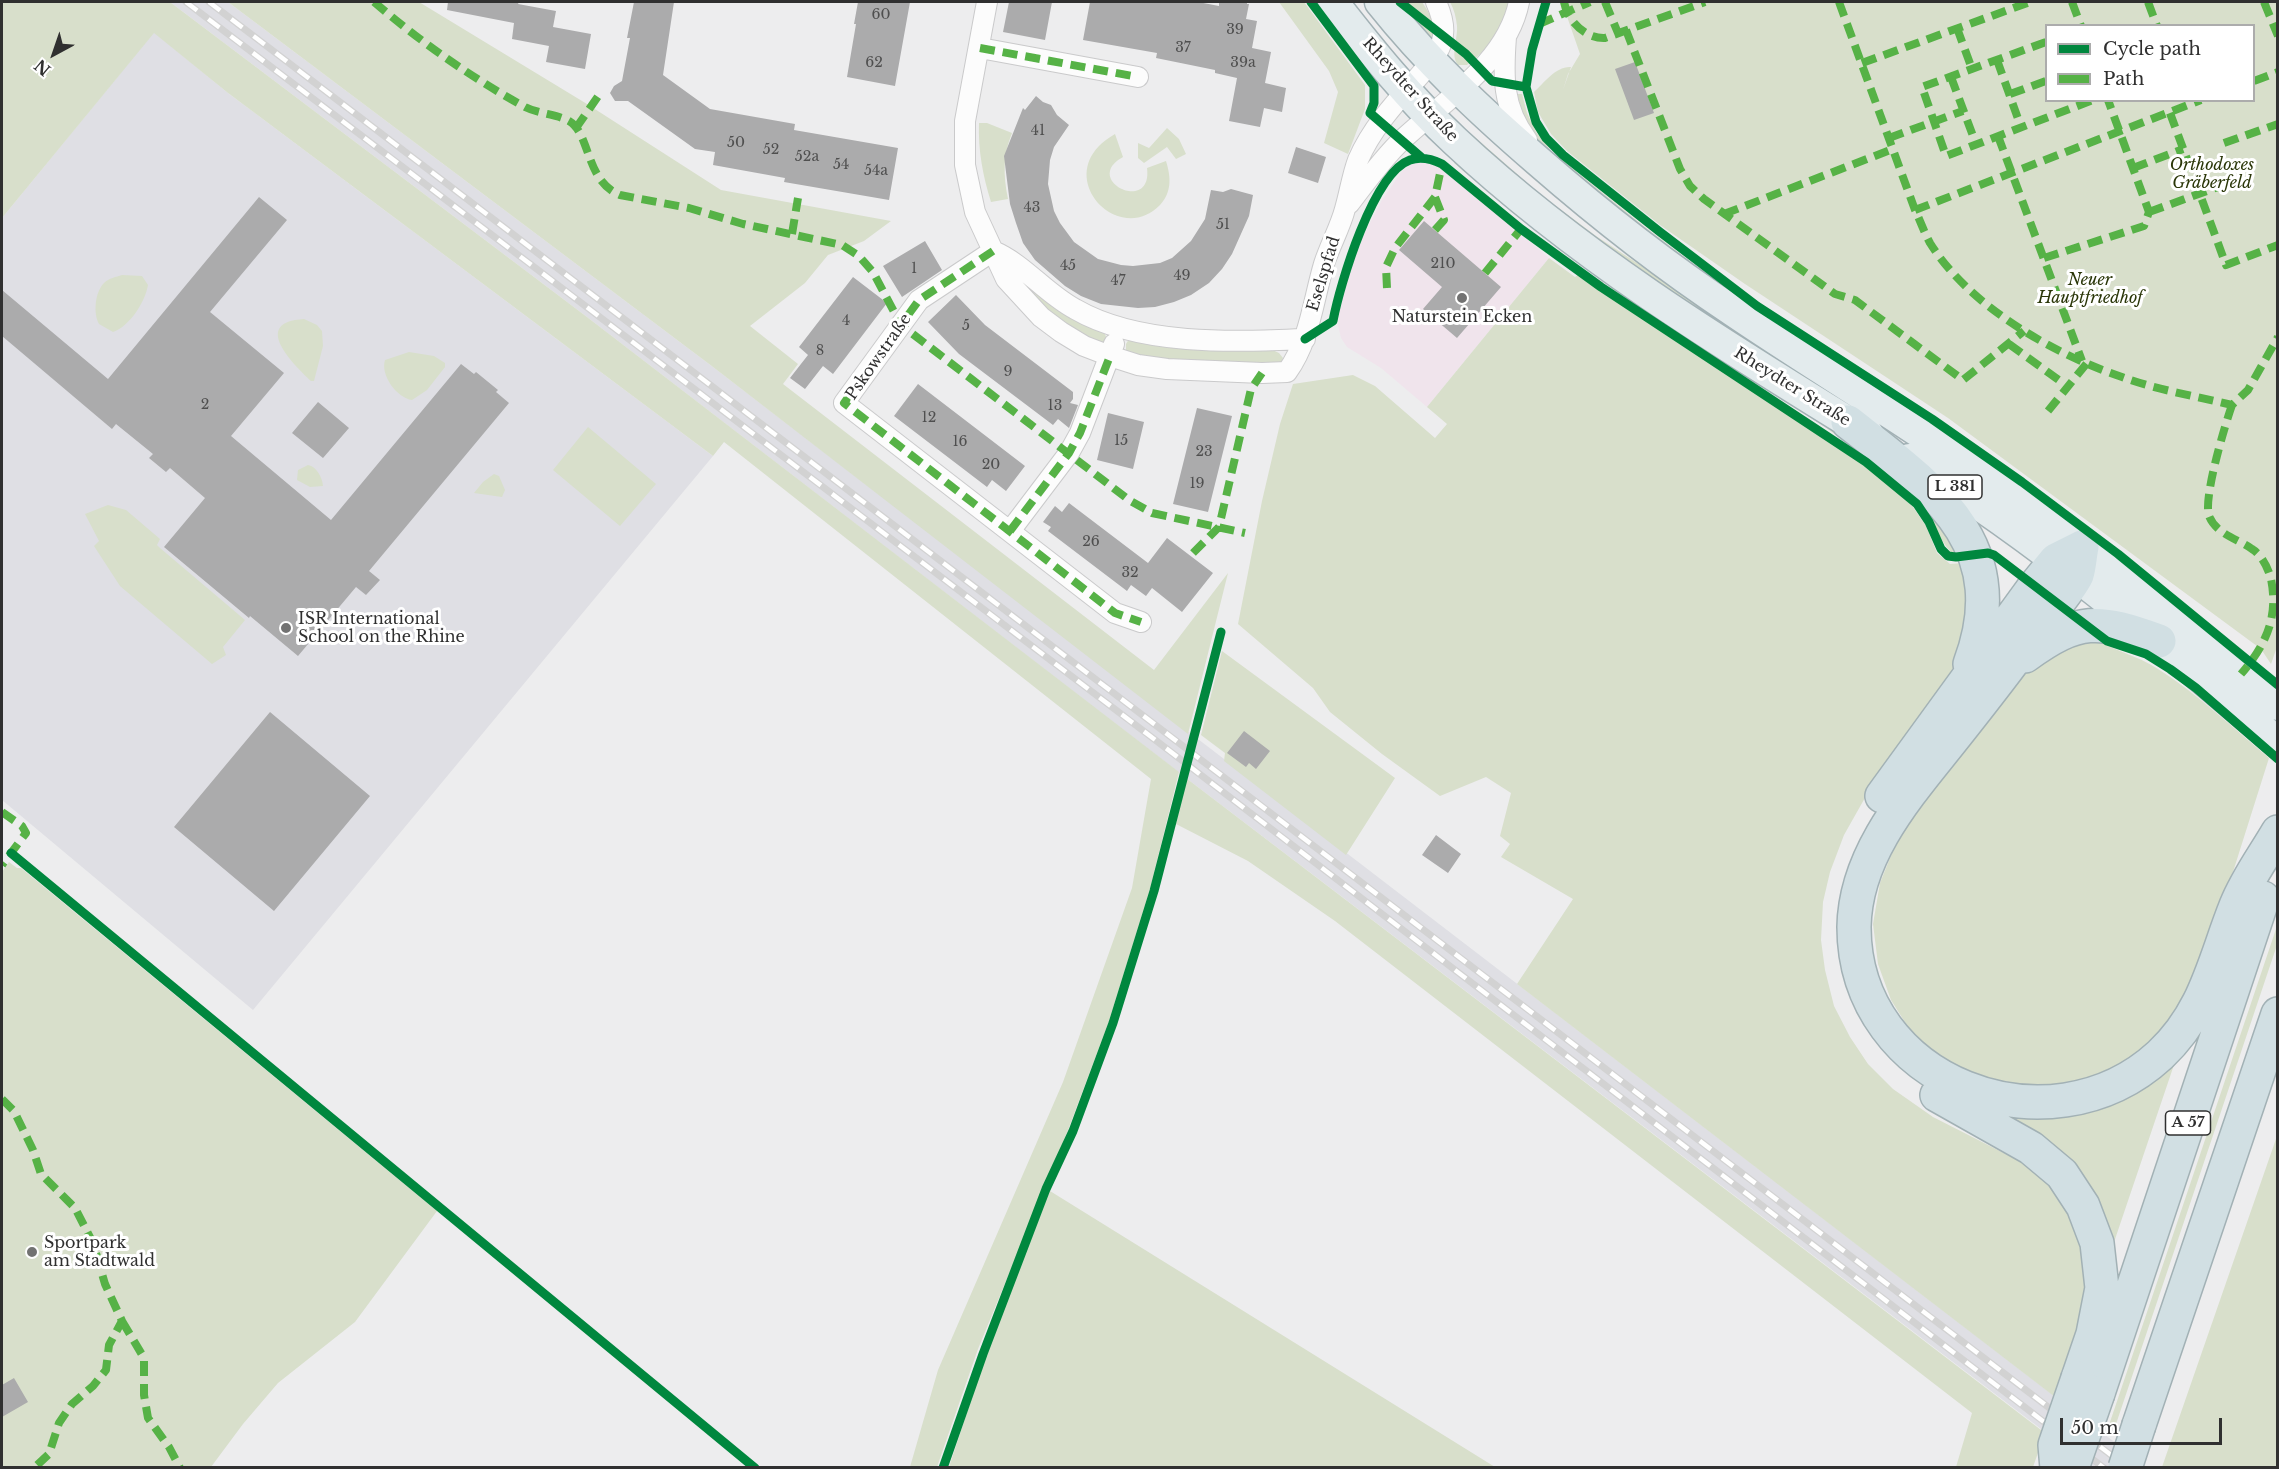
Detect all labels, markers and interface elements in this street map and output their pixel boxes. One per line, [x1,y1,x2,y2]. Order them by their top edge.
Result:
house number: 60 [872,7,890,23]
house number: 39 [1226,22,1244,38]
north arrow [24,24,84,84]
legend [2045,24,2255,102]
street label: Rheydter Straße [1358,34,1462,146]
text: Cycle path [2103,38,2201,60]
house number: 37 [1175,40,1191,56]
text: N [30,55,55,80]
house number: 62 [865,55,883,71]
house number: 39a [1230,55,1256,71]
text: Path [2103,68,2144,90]
house number: 41 [1031,123,1045,139]
house number: 50 [727,135,745,151]
house number: 52 [763,142,779,158]
house number: 52a [795,149,819,165]
park label: Orthodoxes Gräberfeld [2170,155,2254,193]
house number: 54 [833,157,849,173]
house number: 54a [864,163,888,179]
house number: 43 [1024,200,1040,216]
house number: 51 [1216,217,1230,233]
street label: Eselspfad [1303,234,1345,314]
house number: 210 [1431,256,1455,272]
house number: 45 [1060,258,1076,274]
house number: 1 [911,261,917,277]
house number: 49 [1173,268,1191,284]
park label: Neuer Hauptfriedhof [2037,270,2143,308]
house number: 47 [1110,273,1126,289]
marker: Naturstein Ecken [1455,291,1469,305]
place label: Naturstein Ecken [1392,307,1532,327]
street label: Pskowstraße [842,310,916,404]
house number: 4 [842,313,850,329]
house number: 5 [962,318,970,334]
house number: 8 [816,343,824,359]
street label: Rheydter Straße [1730,343,1854,431]
house number: 9 [1003,364,1013,380]
house number: 2 [201,397,209,413]
house number: 13 [1048,398,1062,414]
house number: 12 [922,410,936,426]
house number: 15 [1114,433,1128,449]
house number: 16 [952,434,968,450]
house number: 23 [1195,444,1213,460]
house number: 20 [982,457,1000,473]
road number: L 381 [1928,475,1982,499]
house number: 19 [1189,476,1205,492]
house number: 26 [1082,534,1100,550]
house number: 32 [1121,565,1139,581]
place label: ISR International School on the Rhine [298,609,465,647]
marker: ISR International School on the Rhine [279,621,293,635]
road number: A 57 [2166,1111,2210,1135]
place label: Sportpark am Stadtwald [44,1233,155,1271]
marker: Sportpark am Stadtwald [25,1245,39,1259]
scale bar [2063,1406,2225,1444]
text: 50 m [2071,1417,2119,1439]

